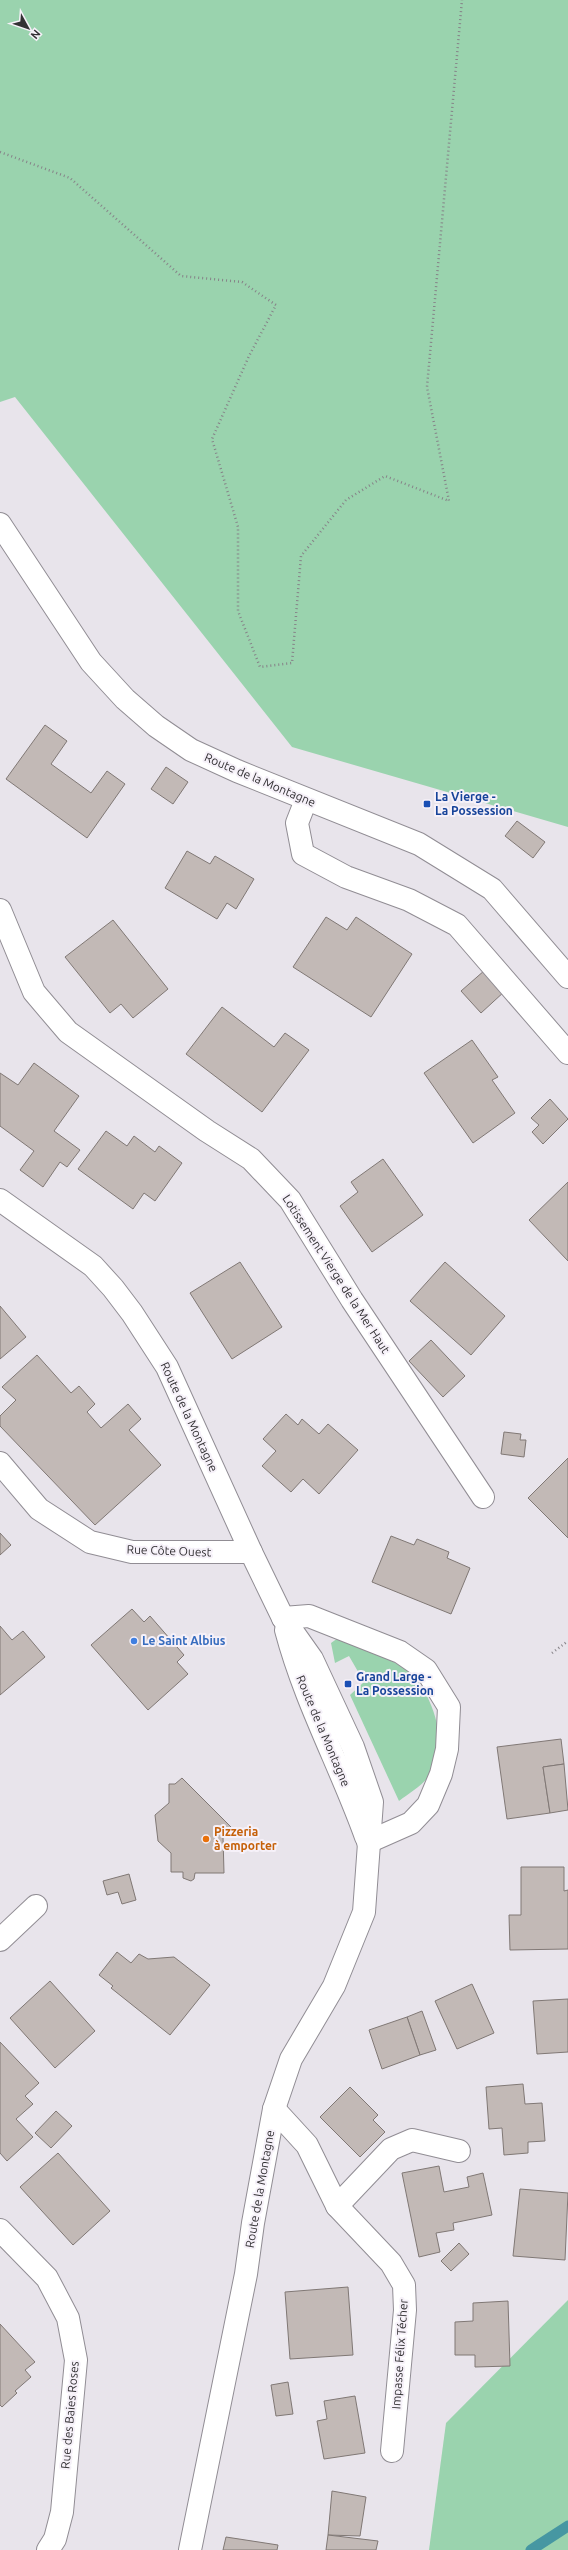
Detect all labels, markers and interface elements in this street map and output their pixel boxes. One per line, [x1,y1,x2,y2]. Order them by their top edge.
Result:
north arrow [8,8,48,48]
text: N [28,27,43,41]
street label: Route de la Montagne [203,750,318,809]
place label: La Vierge - La Possession [435,790,513,817]
marker: La Vierge - La Possession [422,799,432,809]
street label: Lotissement Vierge de la Mer Haut [280,1192,393,1356]
street label: Route de la Montagne [158,1360,221,1474]
street label: Rue Côte Ouest [126,1543,212,1558]
place label: Le Saint Albius [142,1634,226,1647]
marker: Le Saint Albius [129,1636,139,1646]
place label: Grand Large - La Possession [356,1670,434,1697]
street label: Route de la Montagne [294,1673,353,1788]
marker: Grand Large - La Possession [343,1679,353,1689]
place label: Pizzeria à emporter [214,1825,277,1852]
marker: Pizzeria à emporter [201,1834,211,1844]
street label: Route de la Montagne [243,2129,276,2249]
street label: Impasse Félix Técher [389,2298,410,2410]
street label: Rue des Baies Roses [58,2361,81,2469]

